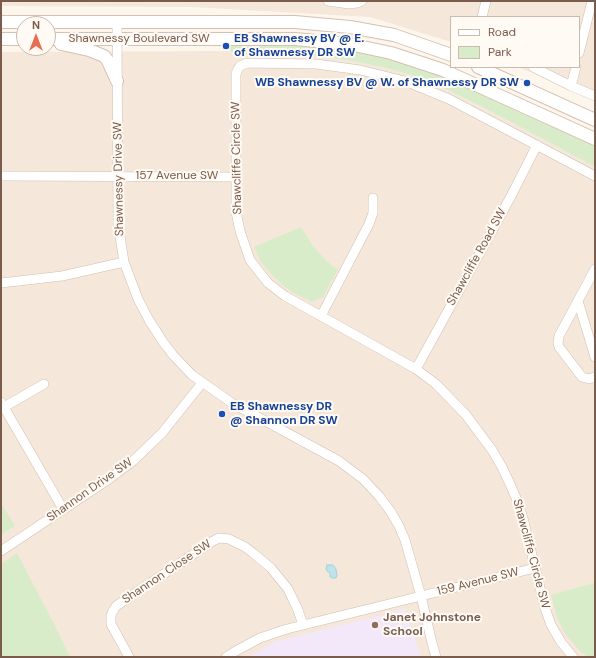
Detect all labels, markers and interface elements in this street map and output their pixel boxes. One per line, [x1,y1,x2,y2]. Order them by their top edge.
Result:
north arrow [16,16,56,56]
legend [450,16,580,68]
text: N [32,18,40,32]
text: Road [488,24,516,40]
street label: Shawnessy Boulevard SW [68,32,210,46]
place label: EB Shawnessy BV @ E. of Shawnessy DR SW [234,32,364,60]
marker: EB Shawnessy BV @ E. of Shawnessy DR SW [221,41,231,51]
text: Park [488,44,512,60]
place label: WB Shawnessy BV @ W. of Shawnessy DR SW [255,76,519,90]
marker: WB Shawnessy BV @ W. of Shawnessy DR SW [522,78,532,88]
street label: Shawcliffe Circle SW [229,101,245,215]
street label: Shawnessy Drive SW [111,121,127,237]
street label: 157 Avenue SW [136,169,218,183]
street label: Shawcliffe Road SW [444,206,510,308]
place label: EB Shawnessy DR @ Shannon DR SW [230,400,338,428]
marker: EB Shawnessy DR @ Shannon DR SW [217,409,227,419]
street label: Shannon Drive SW [44,455,136,525]
street label: Shawcliffe Circle SW [509,497,553,611]
street label: Shannon Close SW [120,537,214,607]
street label: 159 Avenue SW [436,565,520,599]
place label: Janet Johnstone School [383,611,481,639]
marker: Janet Johnstone School [370,620,380,630]

